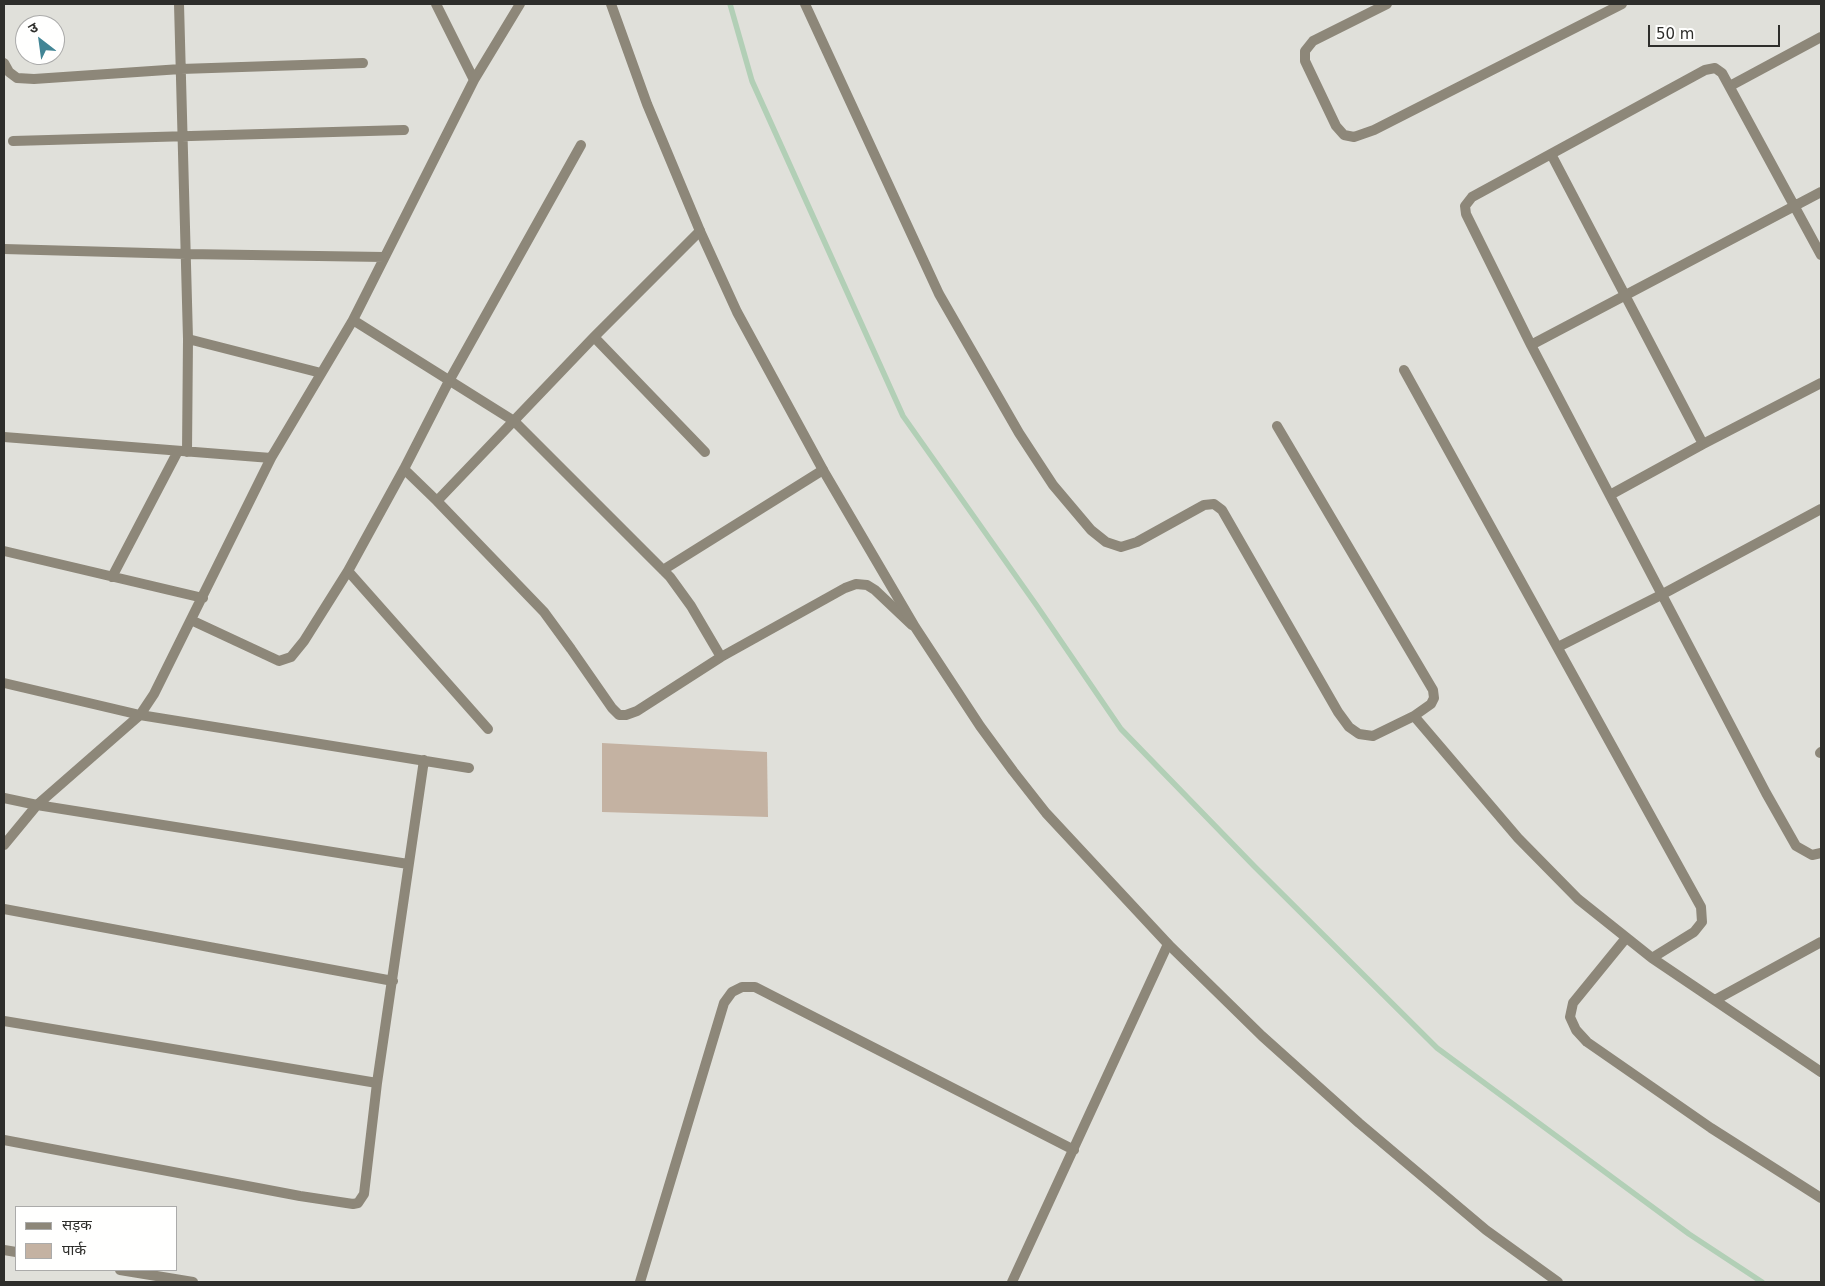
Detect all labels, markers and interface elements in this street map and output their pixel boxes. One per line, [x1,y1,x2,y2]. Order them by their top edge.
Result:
north arrow [15,15,65,65]
scale bar [1650,15,1782,47]
text: उ [25,19,41,37]
text: 50 m [1656,25,1694,43]
legend [15,1206,178,1271]
text: सड़क [62,1216,92,1234]
text: पार्क [62,1241,86,1259]

